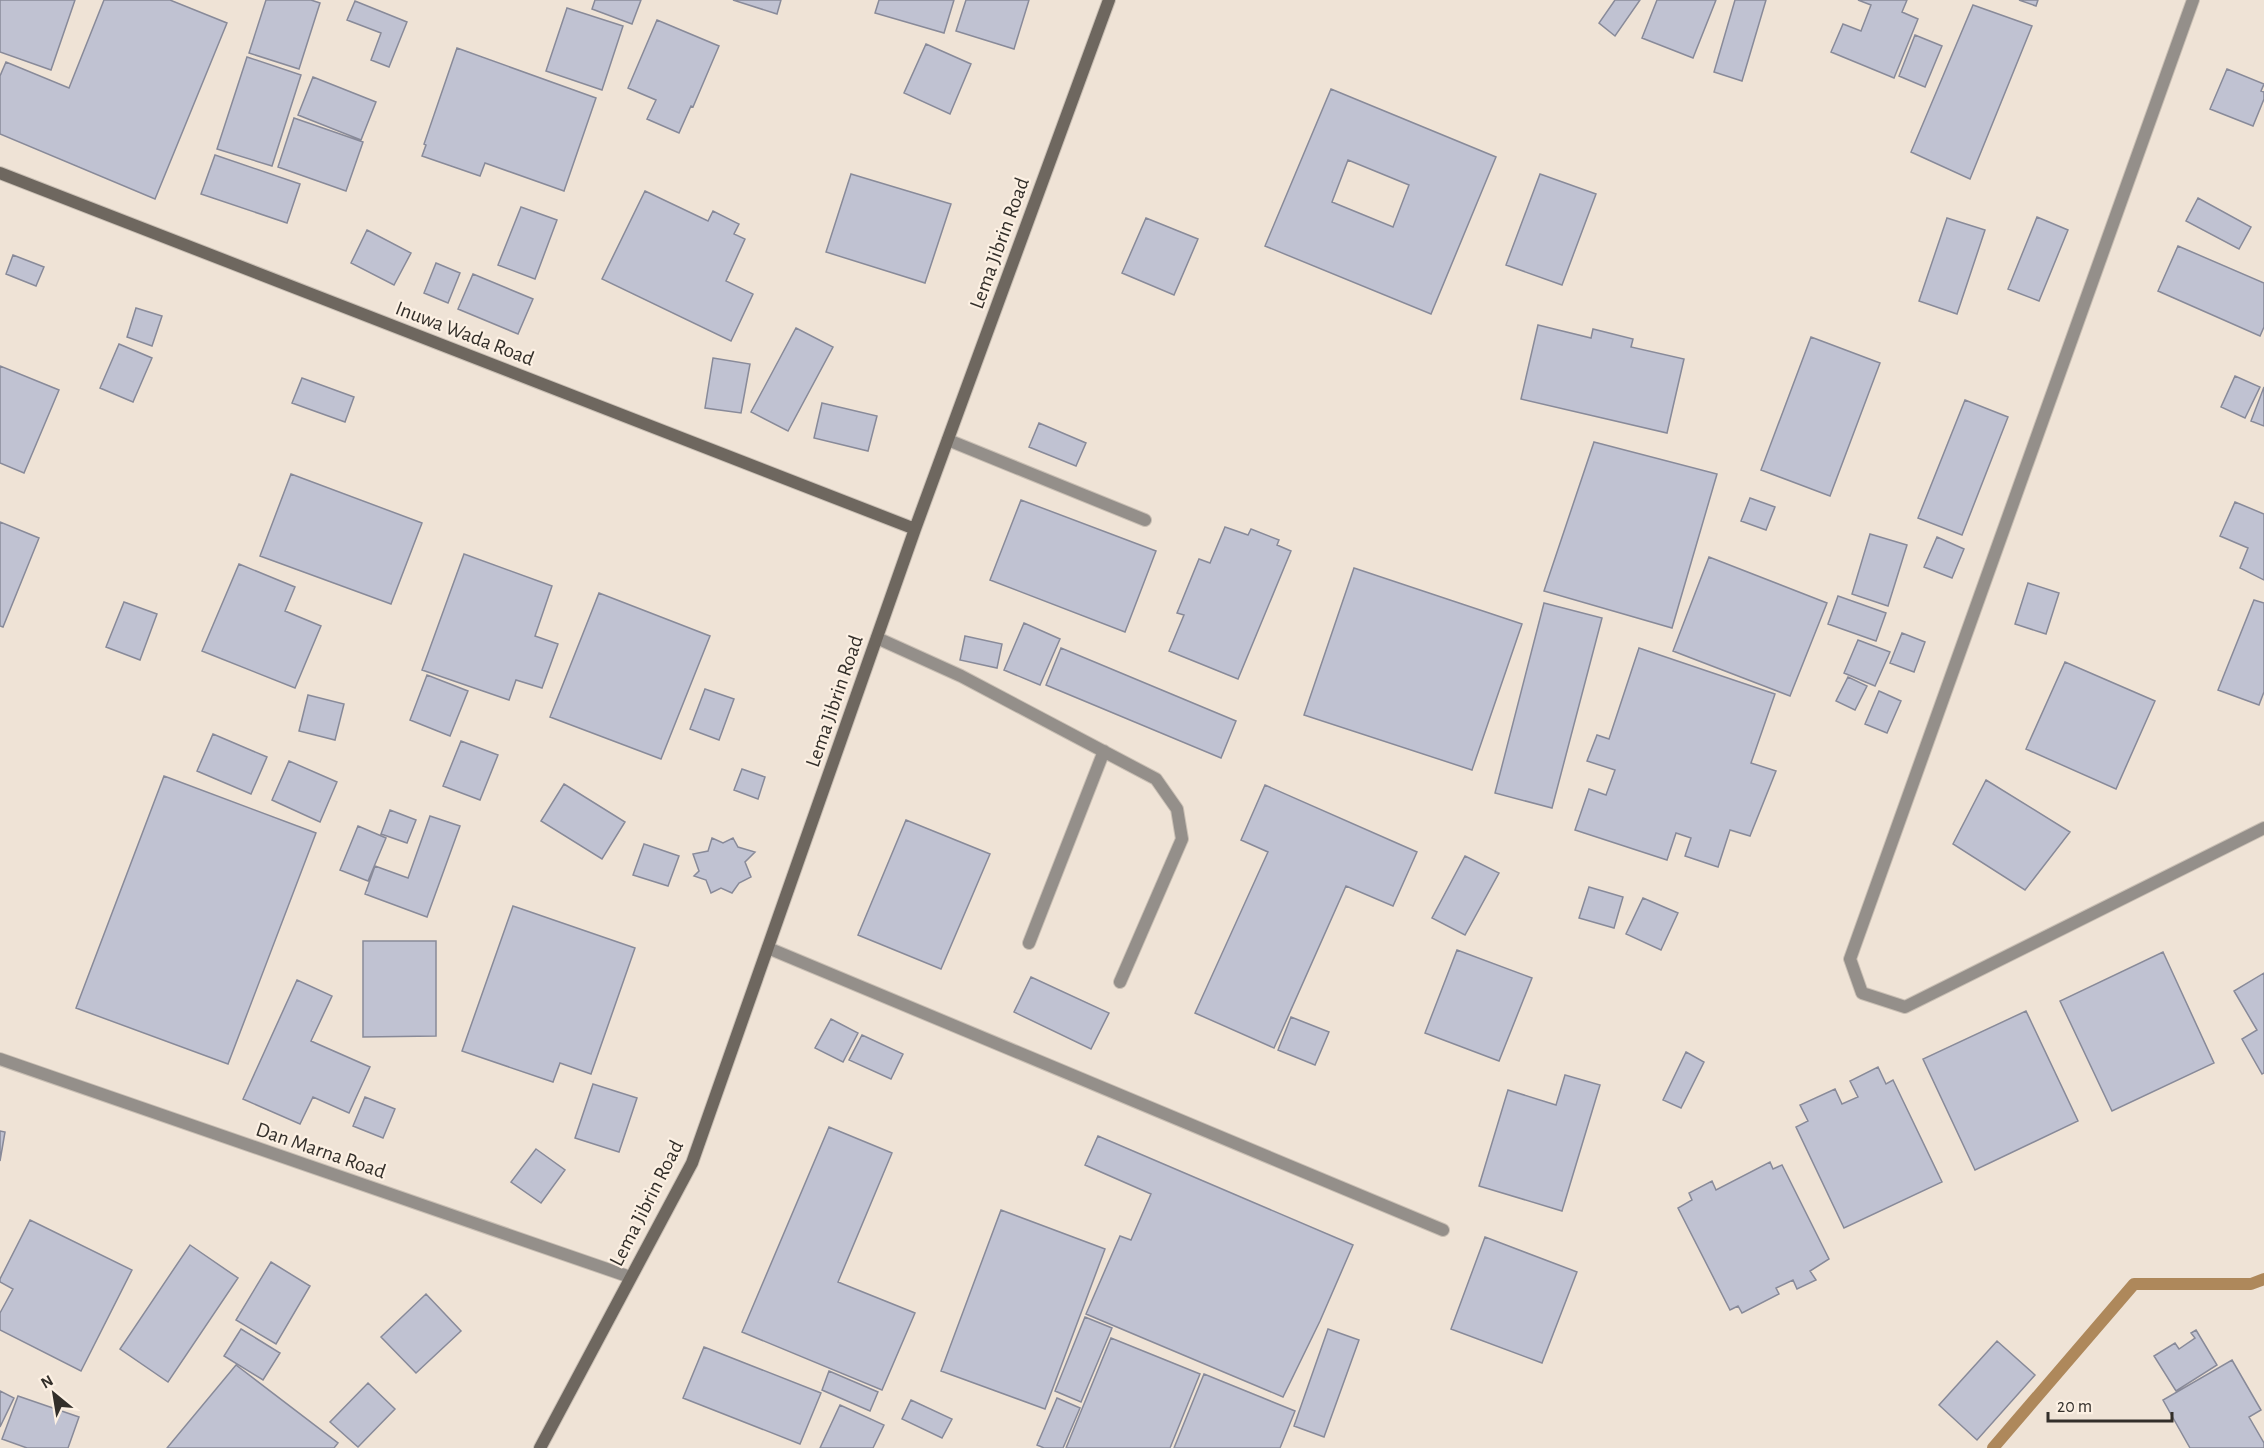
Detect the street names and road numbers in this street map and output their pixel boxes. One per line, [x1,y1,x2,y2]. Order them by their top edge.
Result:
street label: Lema Jibrin Road [966,175,1033,312]
street label: Inuwa Wada Road [393,297,537,370]
street label: Lema Jibrin Road [802,632,867,770]
street label: Dan Marna Road [253,1118,389,1183]
street label: Lema Jibrin Road [606,1137,687,1270]

